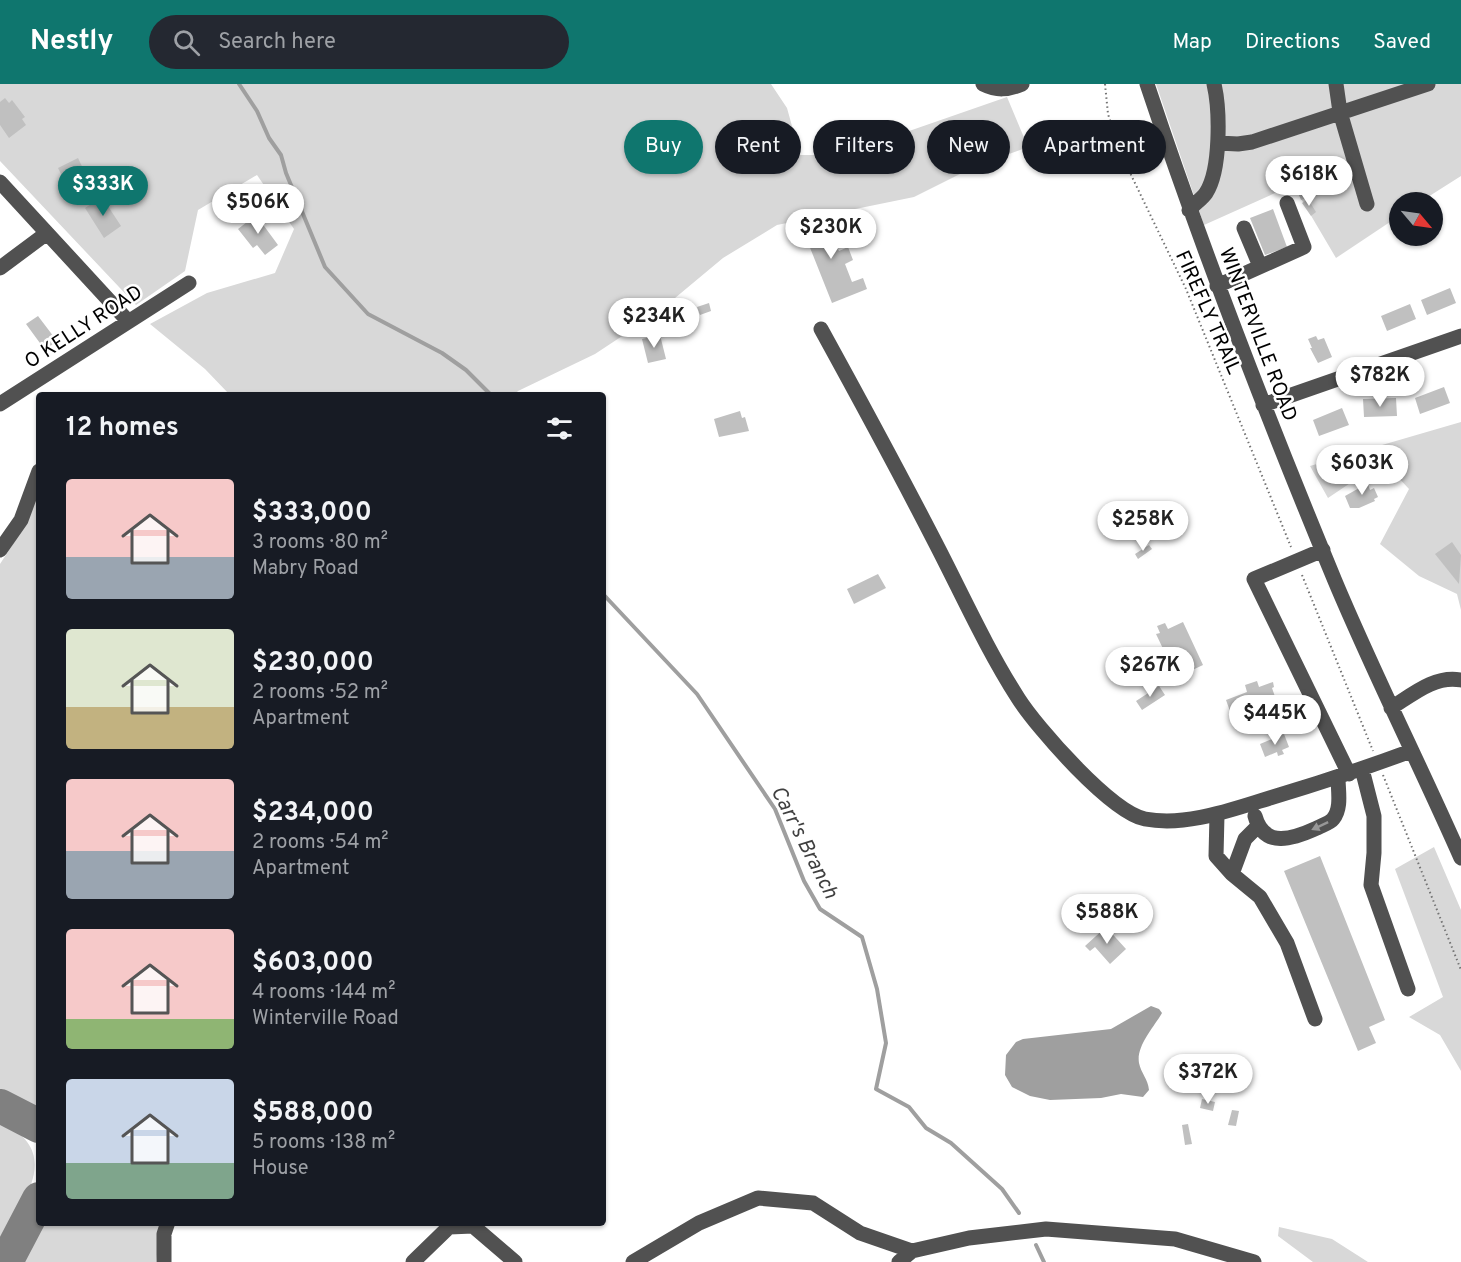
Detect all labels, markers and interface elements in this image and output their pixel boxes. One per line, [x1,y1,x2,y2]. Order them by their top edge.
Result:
search box [149,15,569,69]
text: Nestly [30,24,113,60]
icon: search [170,26,203,59]
text: Search here [218,29,336,56]
text: Map [1172,29,1212,56]
text: Directions [1245,29,1340,56]
text: Saved [1373,29,1431,56]
chip: Buy [624,120,703,174]
chip: Rent [715,120,801,174]
chip: Filters [813,120,915,174]
chip: New [927,120,1010,174]
chip: Apartment [1022,120,1166,174]
pin: $618K [1267,156,1351,207]
text: $618K [1279,162,1339,188]
pin: $333K [61,166,145,217]
text: $333K [72,172,134,198]
pin: $506K [216,184,300,235]
text: $506K [226,190,290,216]
north arrow [1389,192,1443,246]
map controls [1389,192,1443,246]
pin: $230K [789,209,873,260]
text: $230K [799,215,863,241]
street label: WINTERVILLE ROAD [1212,244,1302,425]
street label: FIREFLY TRAIL [1168,247,1246,379]
street label: O KELLY ROAD [20,280,148,375]
pin: $234K [612,298,696,349]
text: $234K [622,304,686,330]
pin: $782K [1338,357,1422,408]
text: $782K [1350,363,1410,389]
text: 12 homes [66,412,179,445]
icon: filters [543,412,576,445]
pin: $603K [1320,445,1404,496]
text: $603K [1330,451,1394,477]
text: $333,000 [252,497,372,530]
pin: $258K [1101,501,1185,552]
icon: home [114,503,186,575]
text: $258K [1111,507,1175,533]
text: 3 rooms · 80 m² [252,530,388,556]
text: Mabry Road [252,556,359,582]
text: $230,000 [252,647,374,680]
pin: $267K [1108,647,1192,698]
icon: home [114,653,186,725]
text: $267K [1119,653,1181,679]
text: 2 rooms · 52 m² [252,680,388,706]
pin: $445K [1233,695,1317,746]
text: $445K [1243,701,1307,727]
text: Apartment [252,706,350,732]
water label: Carr's Branch [764,782,844,904]
text: $234,000 [252,797,374,830]
icon: home [114,803,186,875]
one-way arrow [1311,822,1328,831]
text: 2 rooms · 54 m² [252,830,389,856]
text: Apartment [252,856,350,882]
pin: $588K [1065,894,1149,945]
text: $588K [1075,900,1139,926]
text: $603,000 [252,947,374,980]
icon: home [114,953,186,1025]
text: 4 rooms · 144 m² [252,980,395,1006]
text: Winterville Road [252,1006,399,1032]
pin: $372K [1166,1054,1250,1105]
text: $372K [1178,1060,1238,1086]
text: $588,000 [252,1097,374,1130]
icon: home [114,1103,186,1175]
text: 5 rooms · 138 m² [252,1130,395,1156]
text: House [252,1156,308,1182]

